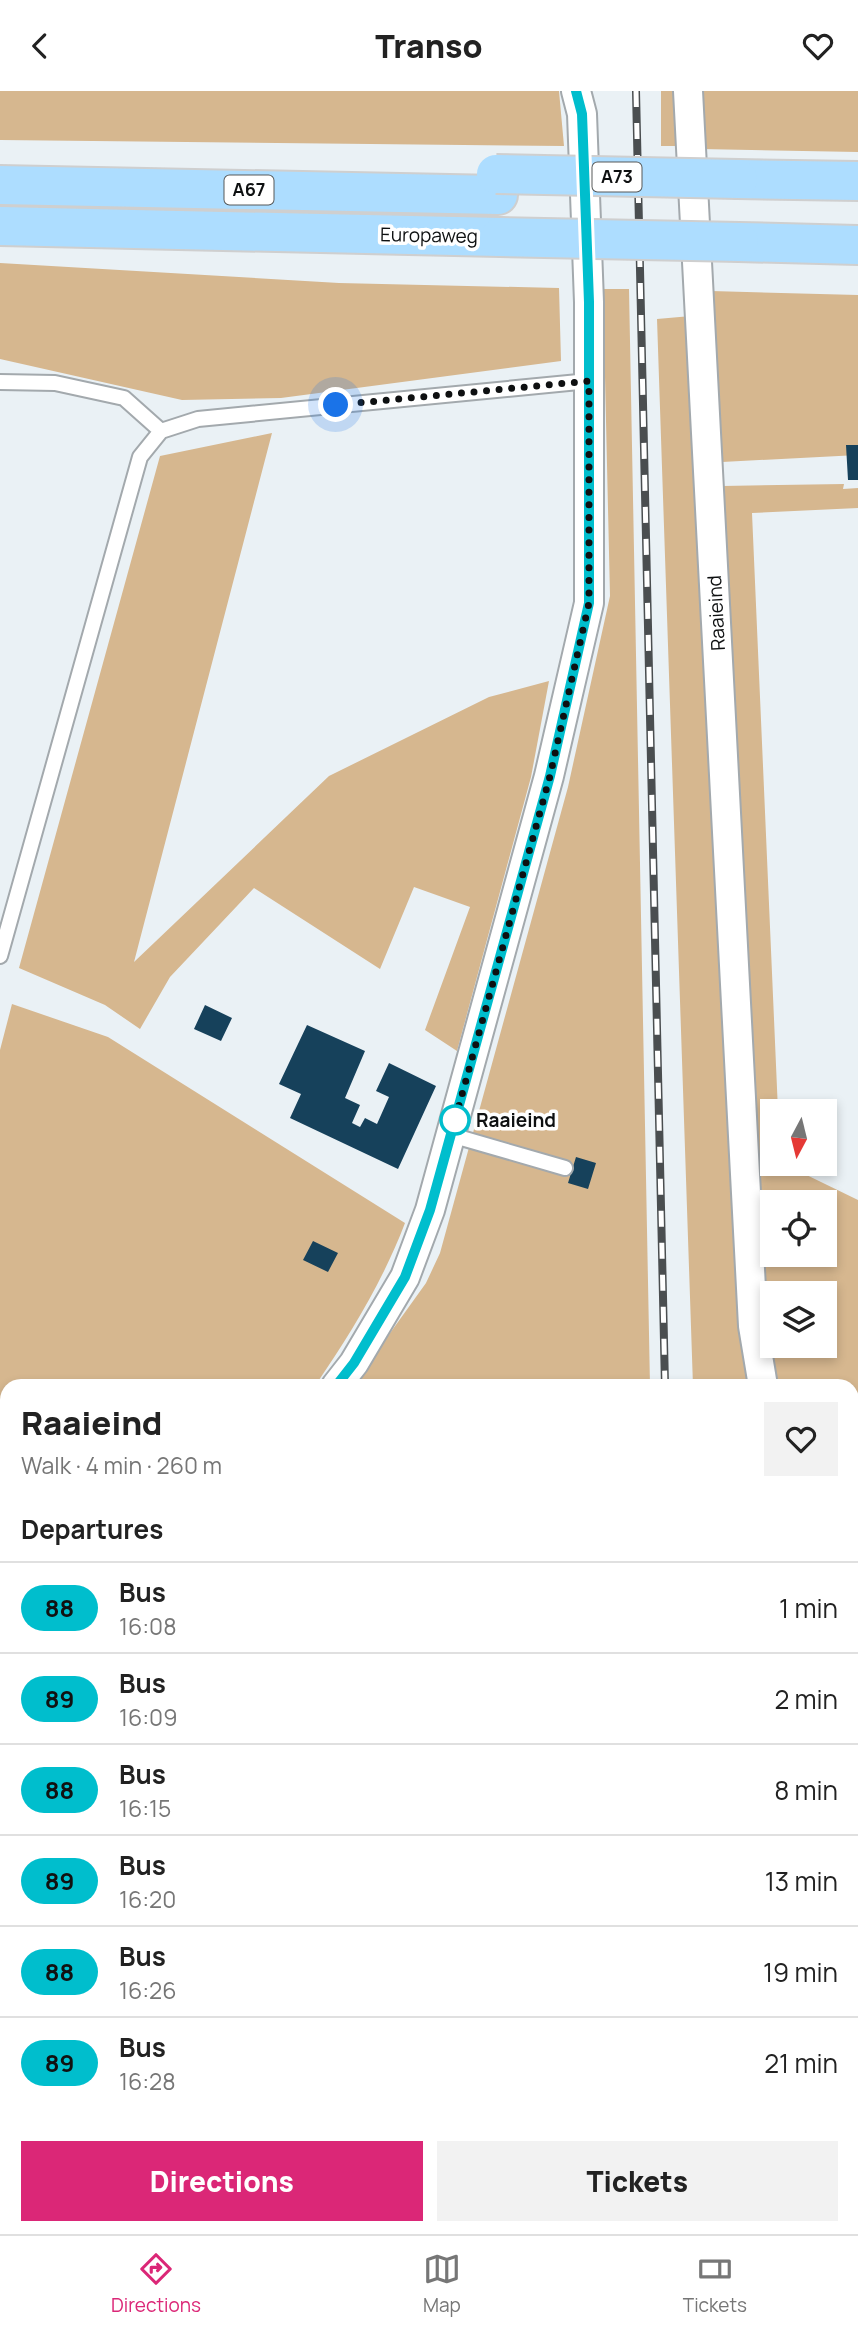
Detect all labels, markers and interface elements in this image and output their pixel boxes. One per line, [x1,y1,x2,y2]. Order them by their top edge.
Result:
text: Transo [375,24,483,68]
icon: back [21,27,59,65]
icon: heart [799,27,837,65]
road number: A73 [592,163,642,191]
road number: A67 [224,175,274,205]
street label: Europaweg [380,221,478,249]
your location [318,387,353,422]
street label: Raaieind [701,575,731,651]
north arrow [760,1099,836,1176]
map controls [760,1099,837,1358]
marker: Raaieind [440,1105,470,1135]
place label: Raaieind [476,1107,556,1133]
button: locate [760,1190,837,1267]
button: layers [760,1281,837,1358]
text: Raaieind [21,1400,162,1445]
button: heart [764,1402,838,1476]
text: Walk · 4 min · 260 m [21,1449,222,1481]
text: Departures [21,1511,163,1547]
text: Bus [119,1574,166,1610]
text: 1 min [779,1590,838,1626]
text: 88 [45,1591,74,1624]
text: 16:08 [119,1610,177,1642]
text: Bus [119,1665,166,1701]
text: 2 min [774,1681,838,1717]
text: 89 [45,1682,74,1715]
text: 16:09 [119,1701,177,1733]
text: Bus [119,1756,166,1792]
text: 8 min [774,1772,838,1808]
text: 88 [45,1773,74,1806]
text: 16:15 [119,1792,171,1824]
text: Bus [119,1847,166,1883]
text: 13 min [765,1863,838,1899]
text: 89 [45,1864,74,1897]
text: 16:20 [119,1883,176,1915]
text: Bus [119,1938,166,1974]
text: 19 min [763,1954,838,1990]
text: 88 [45,1955,74,1988]
text: 16:26 [119,1974,177,2006]
text: Bus [119,2029,166,2065]
text: 21 min [764,2045,838,2081]
text: 89 [45,2046,74,2079]
text: 16:28 [119,2065,176,2097]
button: Directions [21,2141,423,2221]
button: Tickets [437,2141,838,2221]
tab: Directions [111,2250,201,2318]
tab: Map [423,2250,461,2318]
tab: Tickets [683,2250,747,2318]

